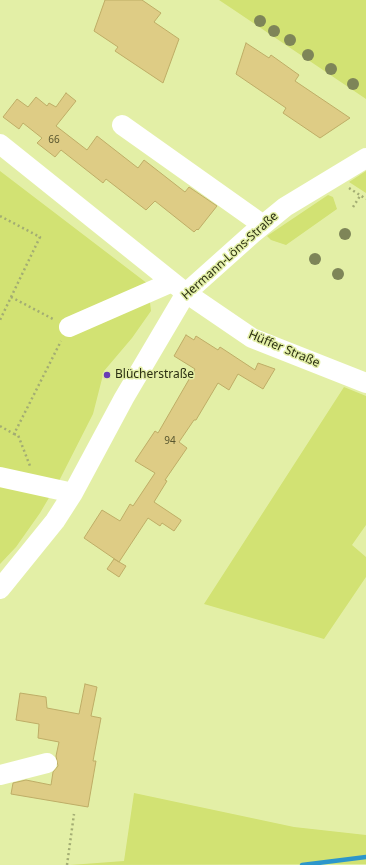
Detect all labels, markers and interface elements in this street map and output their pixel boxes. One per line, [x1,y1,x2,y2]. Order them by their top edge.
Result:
house number: 66 [48,134,60,146]
street label: Hermann-Löns-Straße [179,209,281,303]
street label: Hüffer Straße [246,328,322,370]
place label: Blücherstraße [115,368,194,382]
marker: Blücherstraße [102,370,112,380]
house number: 94 [164,435,176,447]

